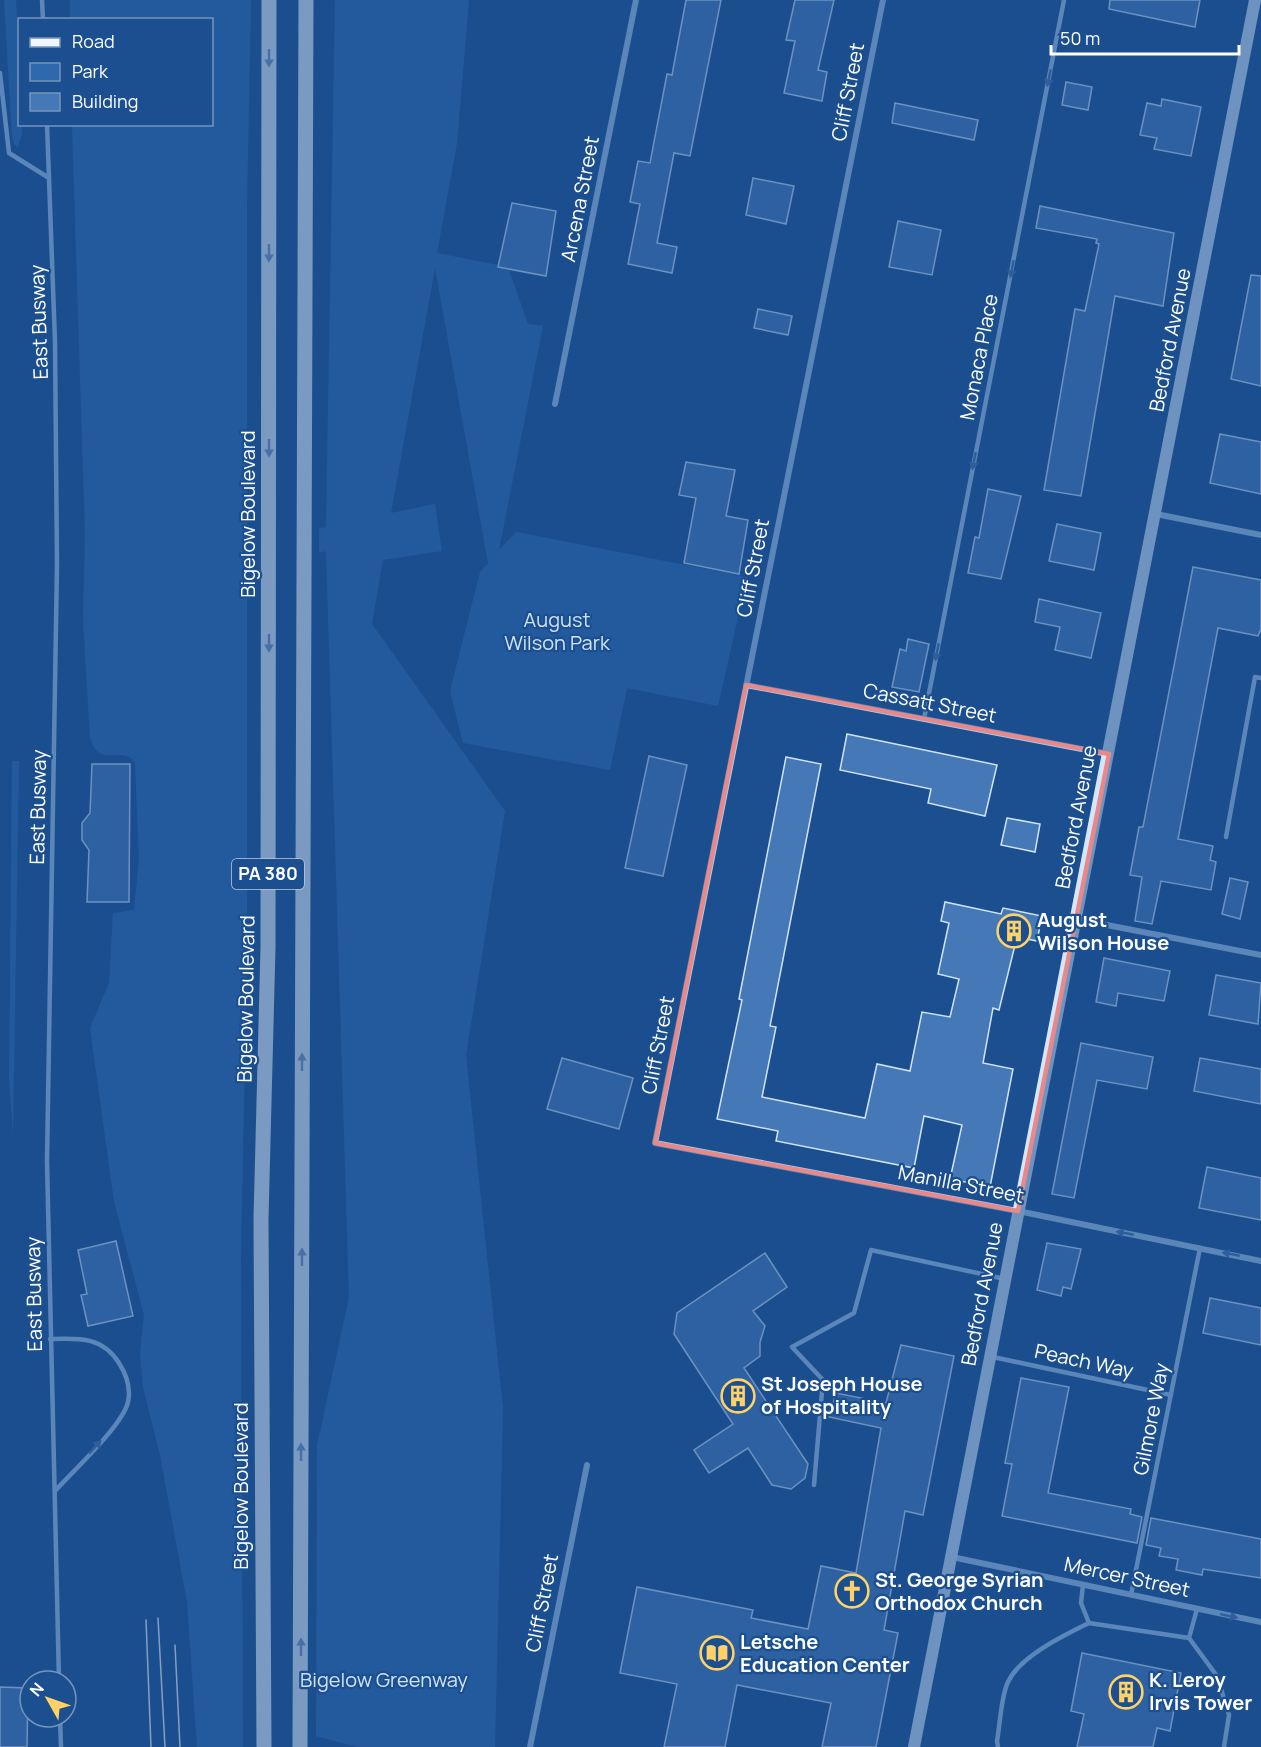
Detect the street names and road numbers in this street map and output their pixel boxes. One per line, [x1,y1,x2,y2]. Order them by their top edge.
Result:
street label: Cliff Street [825,40,870,143]
street label: Arcena Street [554,134,605,264]
street label: East Busway [23,264,54,380]
street label: Bedford Avenue [1142,266,1197,414]
street label: Monaca Place [953,291,1004,422]
street label: Bigelow Boulevard [234,430,261,598]
street label: Cliff Street [730,516,775,619]
street label: Cassatt Street [861,676,999,729]
street label: Bedford Avenue [1048,743,1103,891]
street label: East Busway [23,749,52,865]
road number: PA 380 [232,859,304,889]
street label: Bigelow Boulevard [231,915,260,1083]
street label: Cliff Street [635,993,680,1096]
street label: Manilla Street [896,1158,1026,1209]
street label: Bedford Avenue [954,1220,1009,1368]
street label: East Busway [19,1236,48,1352]
street label: Peach Way [1032,1337,1136,1384]
street label: Gilmore Way [1126,1360,1175,1477]
street label: Bigelow Boulevard [227,1402,254,1570]
street label: Mercer Street [1062,1550,1192,1603]
street label: Cliff Street [519,1551,564,1654]

